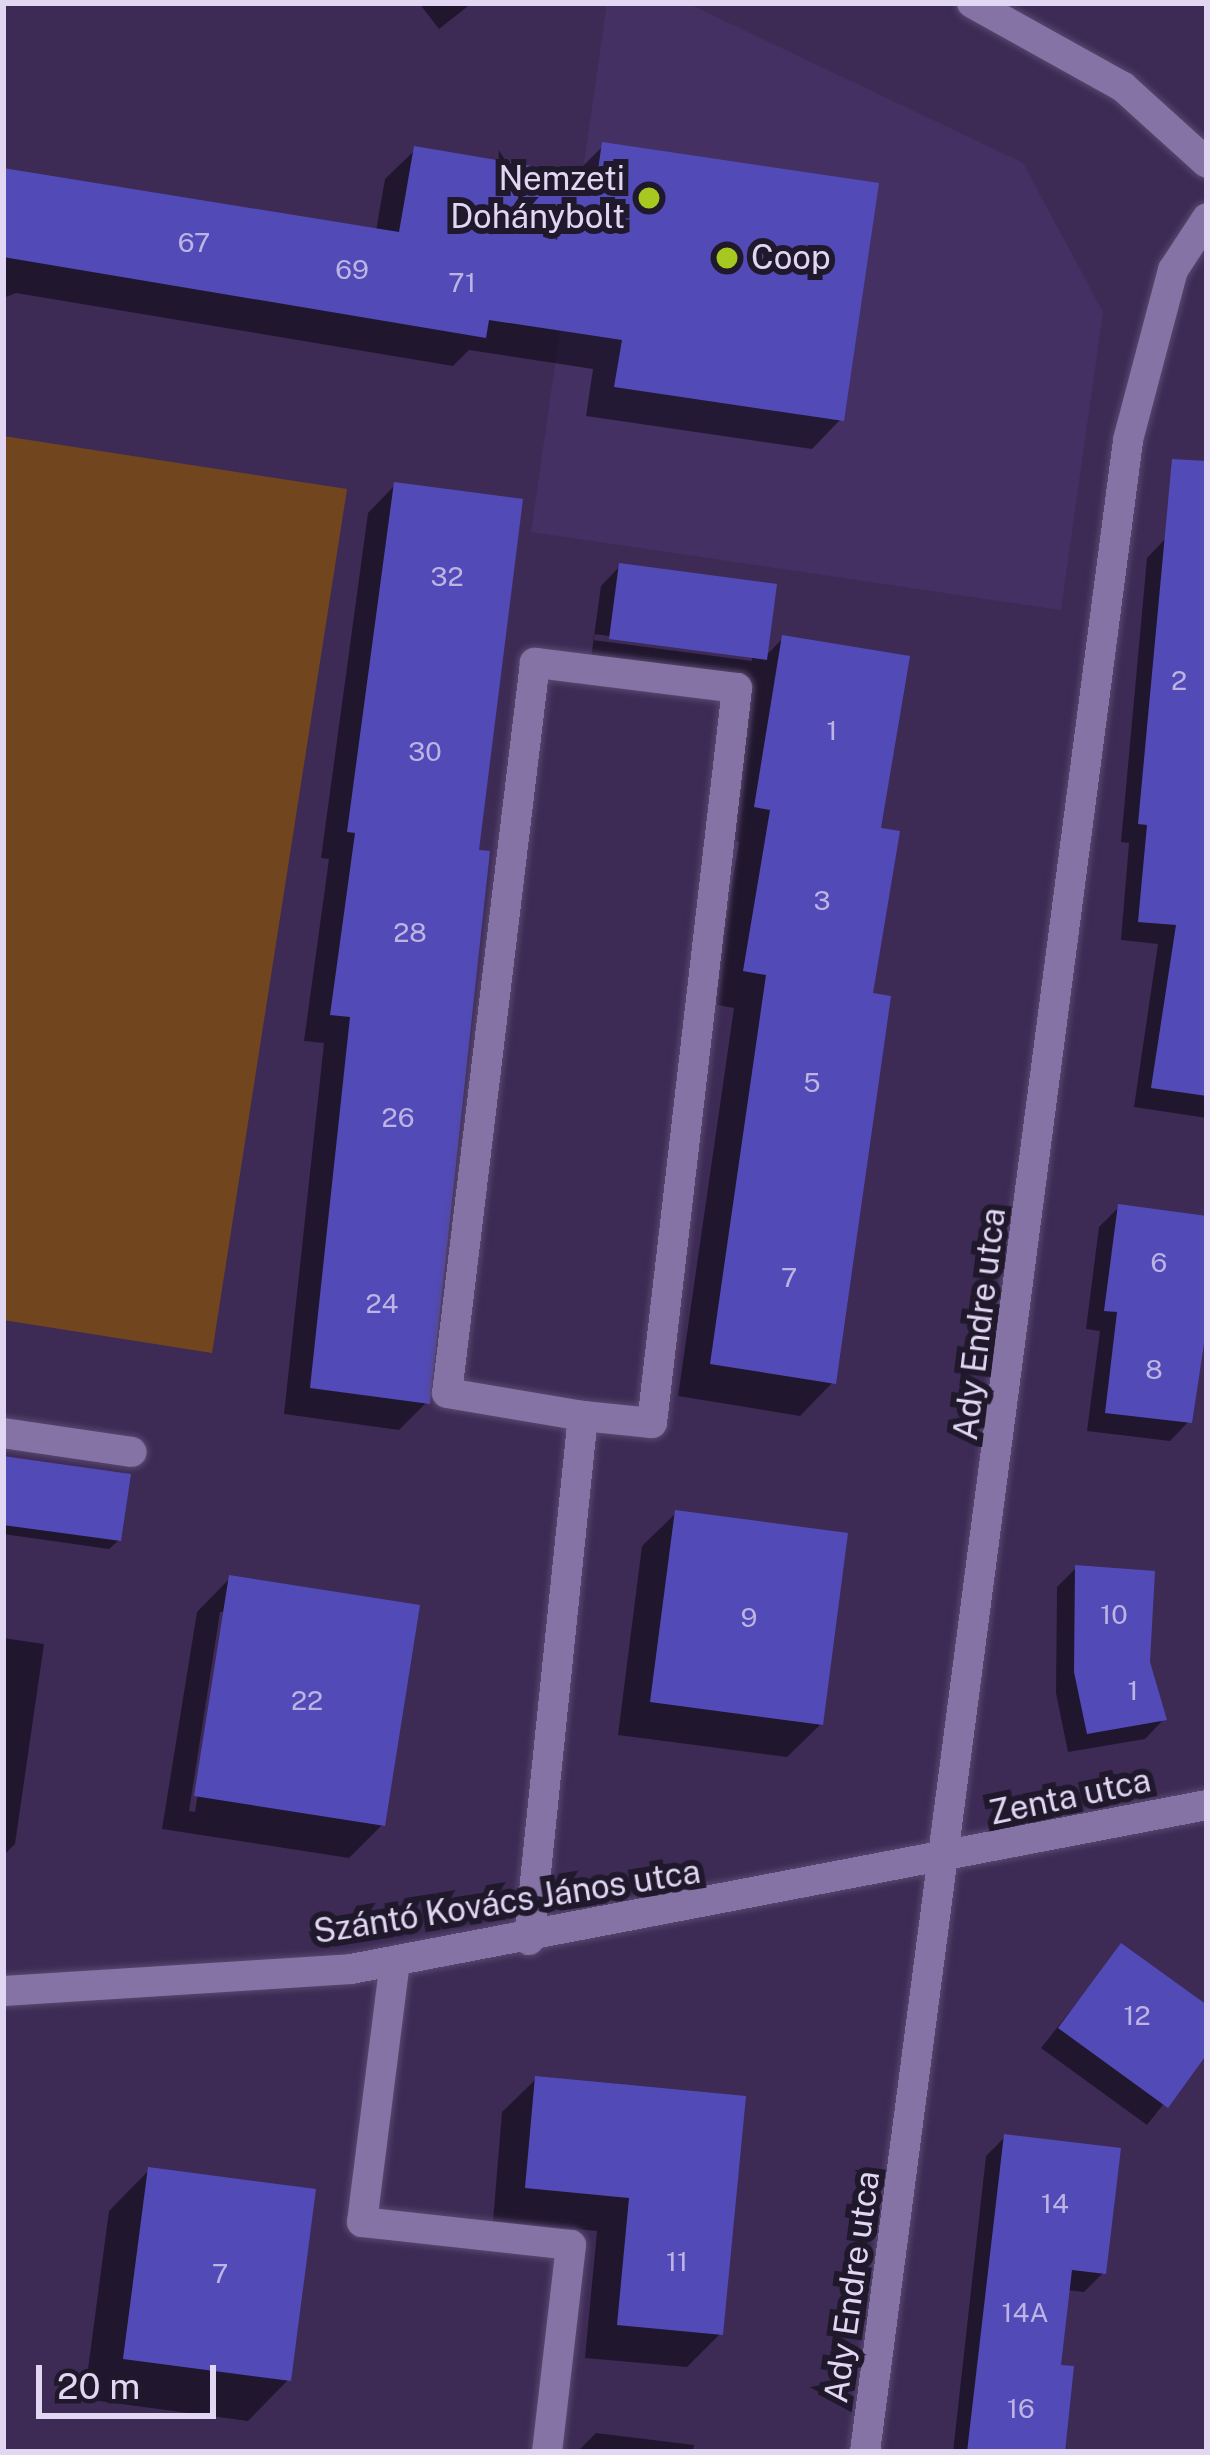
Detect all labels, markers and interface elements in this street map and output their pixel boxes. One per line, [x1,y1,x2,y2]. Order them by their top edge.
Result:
place label: Nemzeti Dohánybolt [450,159,625,237]
marker: Nemzeti Dohánybolt [636,185,662,211]
house number: 67 [178,227,210,259]
place label: Coop [751,238,831,278]
marker: Coop [714,245,740,271]
house number: 69 [335,254,369,286]
house number: 71 [448,267,476,299]
house number: 32 [430,561,464,593]
house number: 2 [1171,665,1187,697]
house number: 1 [827,715,837,747]
house number: 30 [408,736,442,768]
house number: 3 [813,885,831,917]
house number: 28 [393,917,427,949]
house number: 5 [803,1067,821,1099]
house number: 26 [382,1102,414,1134]
street label: Ady Endre utca [946,1205,1014,1443]
house number: 6 [1151,1247,1167,1279]
house number: 7 [781,1262,797,1294]
house number: 24 [365,1288,399,1320]
house number: 8 [1145,1354,1163,1386]
house number: 10 [1100,1599,1128,1631]
house number: 9 [741,1602,757,1634]
house number: 1 [1128,1675,1138,1707]
house number: 22 [291,1685,323,1717]
street label: Zenta utca [986,1761,1154,1833]
street label: Szántó Kovács János utca [311,1852,703,1952]
house number: 12 [1123,2000,1151,2032]
street label: Ady Endre utca [816,2168,888,2406]
house number: 14 [1041,2188,1069,2220]
house number: 11 [666,2246,688,2278]
house number: 7 [212,2258,228,2290]
house number: 14A [1001,2297,1049,2329]
scale bar [42,2341,222,2415]
text: 20 m [57,2365,140,2407]
house number: 16 [1007,2393,1035,2425]

